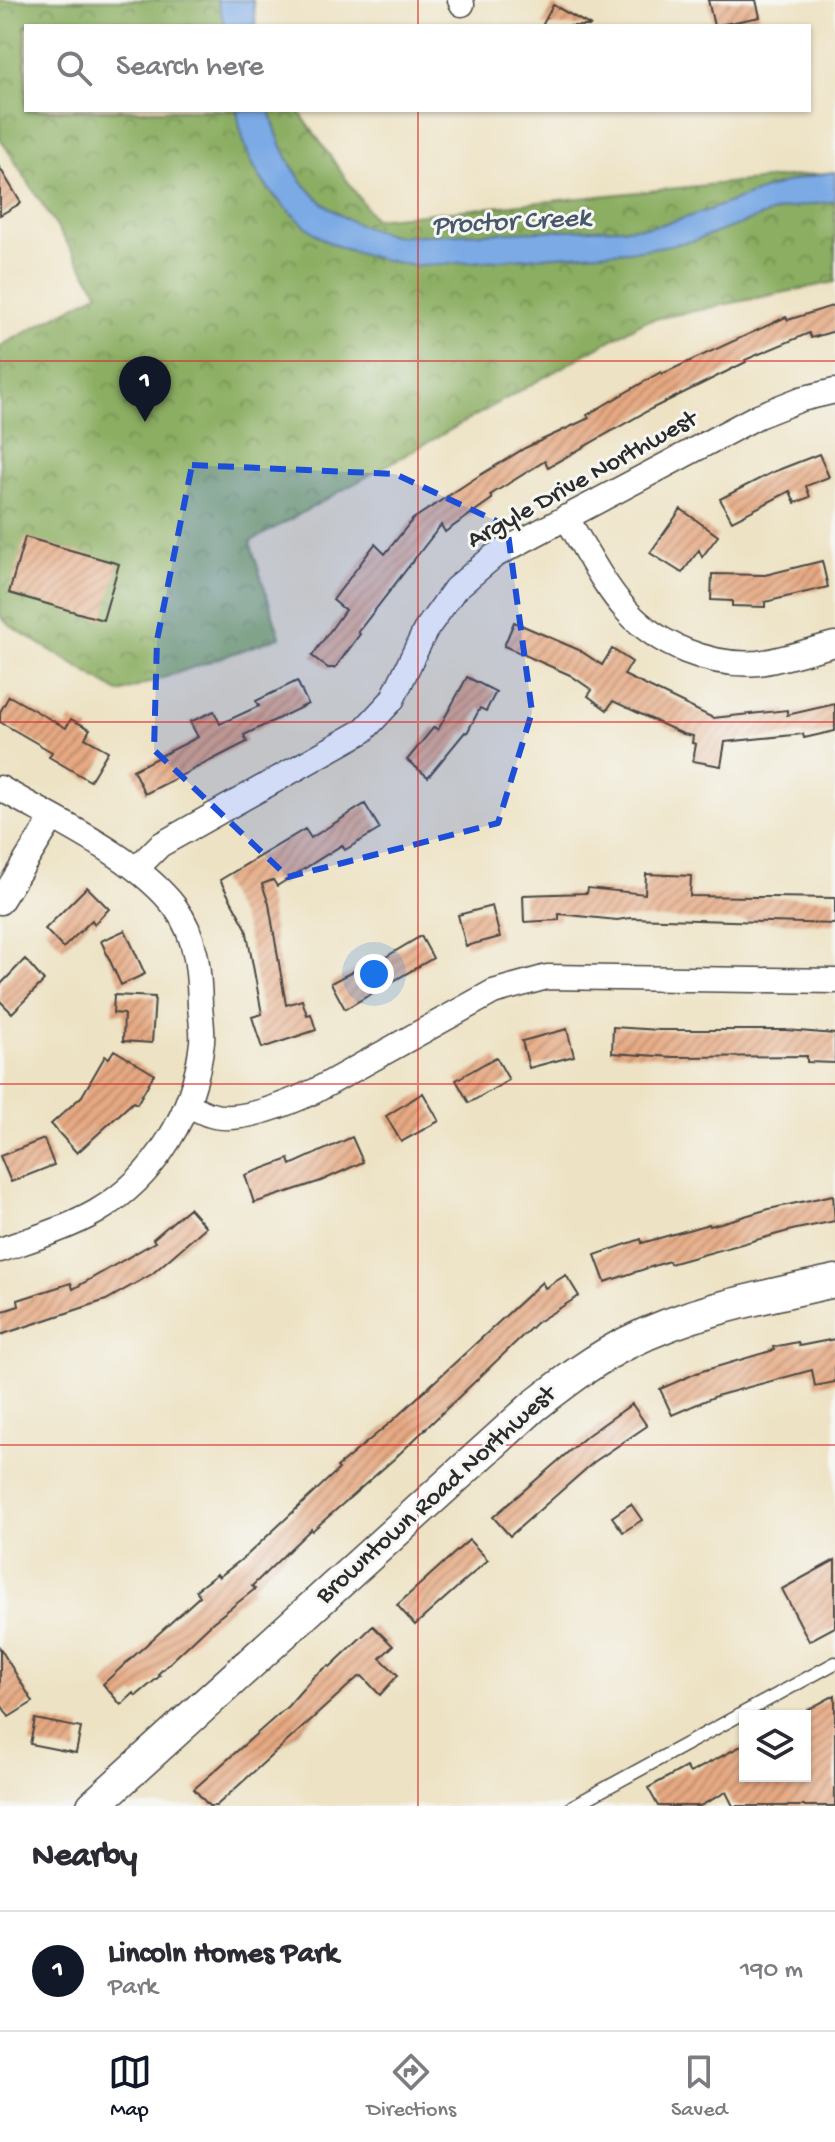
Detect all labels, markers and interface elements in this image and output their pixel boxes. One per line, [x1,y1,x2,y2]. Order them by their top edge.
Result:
search box [24,24,811,112]
icon: search [52,46,96,90]
text: Search here [116,51,264,86]
water label: Proctor Creek [431,202,593,244]
pin: 1 [119,356,171,422]
street label: Argyle Drive Northwest [463,404,706,557]
your location [354,954,394,994]
street label: Browntown Road Northwest [310,1378,565,1613]
map controls [739,1710,811,1782]
button: layers [739,1710,811,1782]
text: Nearby [32,1838,137,1878]
text: Lincoln Homes Park [108,1938,338,1973]
text: 1 [53,1956,63,1987]
text: 190 m [740,1956,803,1987]
text: Park [108,1973,158,2004]
tab: Map [108,2050,152,2124]
tab: Directions [367,2050,456,2124]
tab: Saved [671,2050,727,2124]

